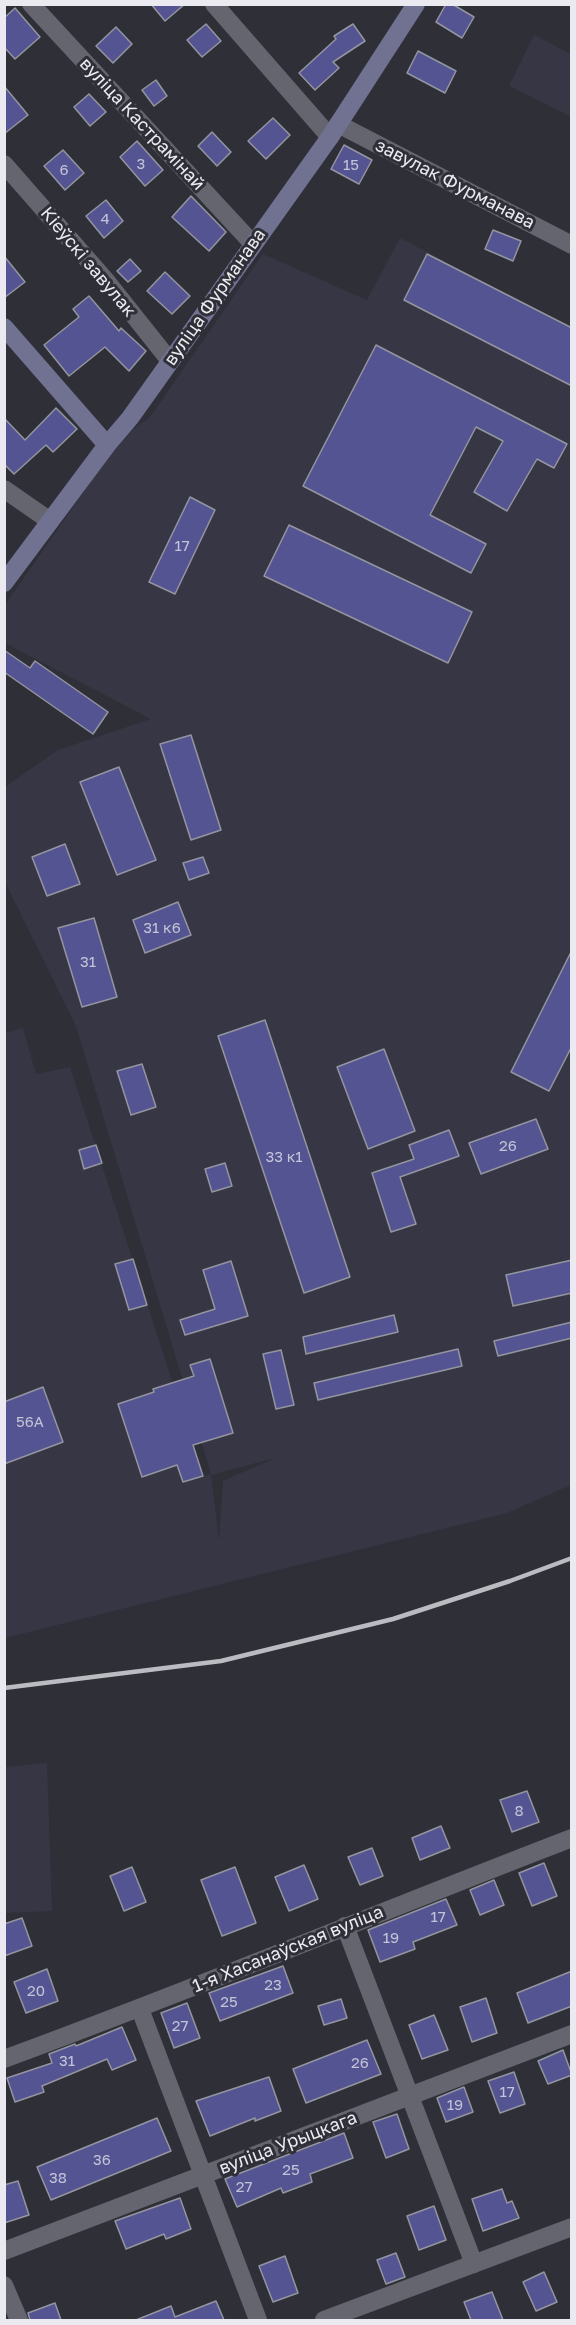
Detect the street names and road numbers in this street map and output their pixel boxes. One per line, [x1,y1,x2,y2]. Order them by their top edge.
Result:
street label: вуліца Кастрамінай [75,53,209,195]
street label: завулак Фурманава [372,134,538,234]
street label: Кіеўскі завулак [36,203,140,321]
street label: вуліца Фурманава [160,224,270,370]
street label: 1-я Хасанаўская вуліца [189,1901,387,1997]
street label: вуліца Урыцкага [216,2107,360,2179]

